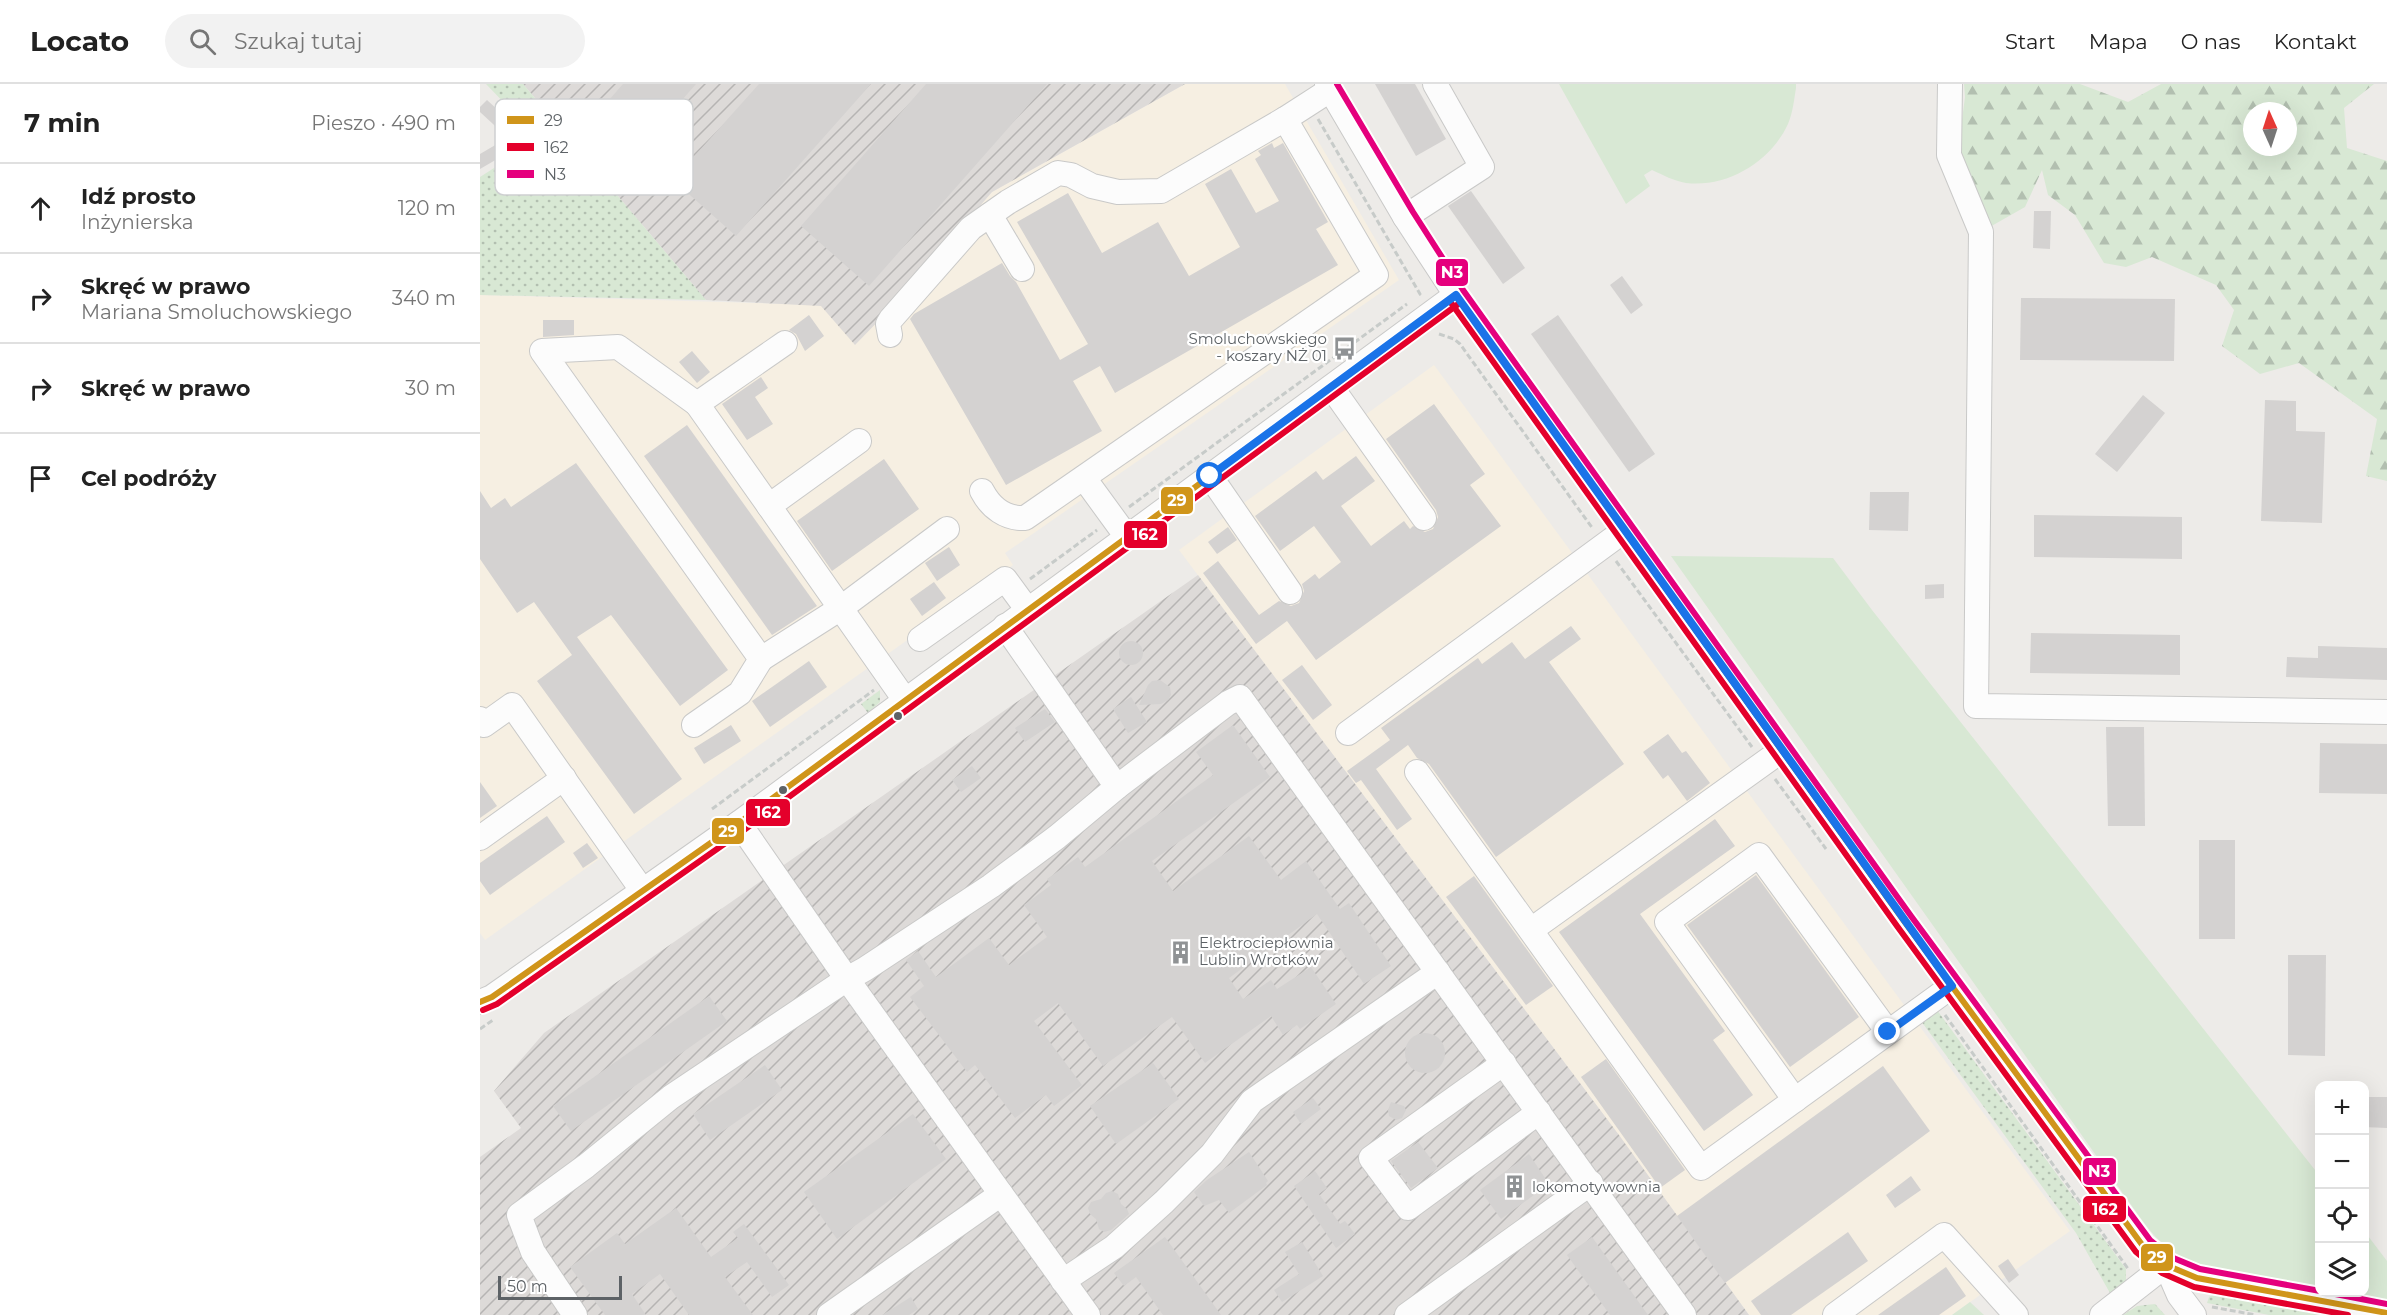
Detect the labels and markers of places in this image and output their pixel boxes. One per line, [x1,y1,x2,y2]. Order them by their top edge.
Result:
place label: Smoluchowskiego - koszary NŻ 01 [1189,329,1327,365]
bus stop icon: Smoluchowskiego - koszary NŻ 01 [1332,335,1358,361]
unlabelled marker [892,710,904,722]
unlabelled marker [777,784,789,796]
place label: Elektrociepłownia Lublin Wrotków [1199,933,1334,969]
building icon: Elektrociepłownia Lublin Wrotków [1168,939,1194,965]
building icon: lokomotywownia [1501,1174,1527,1200]
place label: lokomotywownia [1532,1177,1661,1196]

